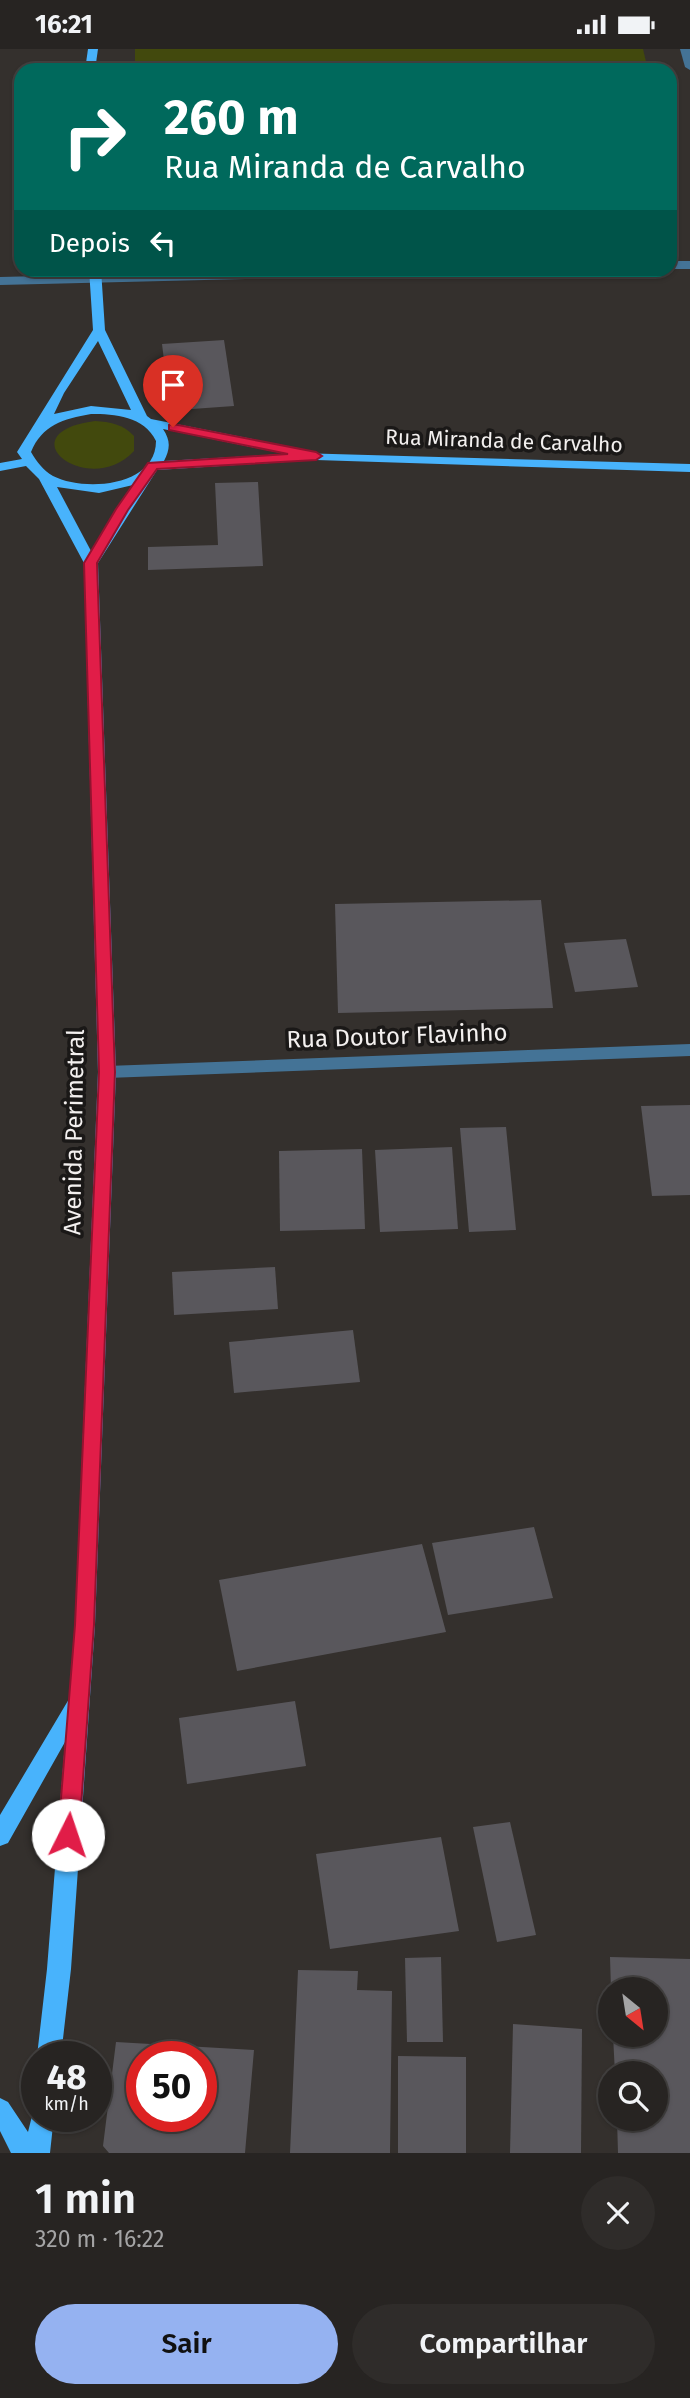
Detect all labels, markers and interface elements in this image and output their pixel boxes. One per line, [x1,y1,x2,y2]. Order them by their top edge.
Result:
text: 16:21 [35,9,93,40]
text: 260 m [164,88,299,147]
icon: right [49,91,140,182]
text: Rua Miranda de Carvalho [164,148,526,186]
icon: left [144,224,182,262]
text: Depois [49,228,130,259]
pin [143,355,203,427]
icon: arrive [154,366,192,404]
street label: Rua Miranda de Carvalho [385,424,623,458]
street label: Rua Doutor Flavinho [286,1018,508,1054]
street label: Avenida Perimetral [58,1029,90,1235]
position arrow [31,1798,105,1872]
north arrow [598,1977,668,2047]
map controls [598,1977,668,2131]
speed limit sign: 50 [126,2041,217,2132]
text: 48 [46,2056,87,2098]
button: search [598,2061,668,2131]
text: km/h [44,2093,89,2115]
text: 1 min [35,2174,136,2224]
button: close [581,2176,655,2250]
text: 320 m · 16:22 [35,2225,165,2253]
button: Sair [35,2304,338,2384]
button: Compartilhar [352,2304,655,2384]

